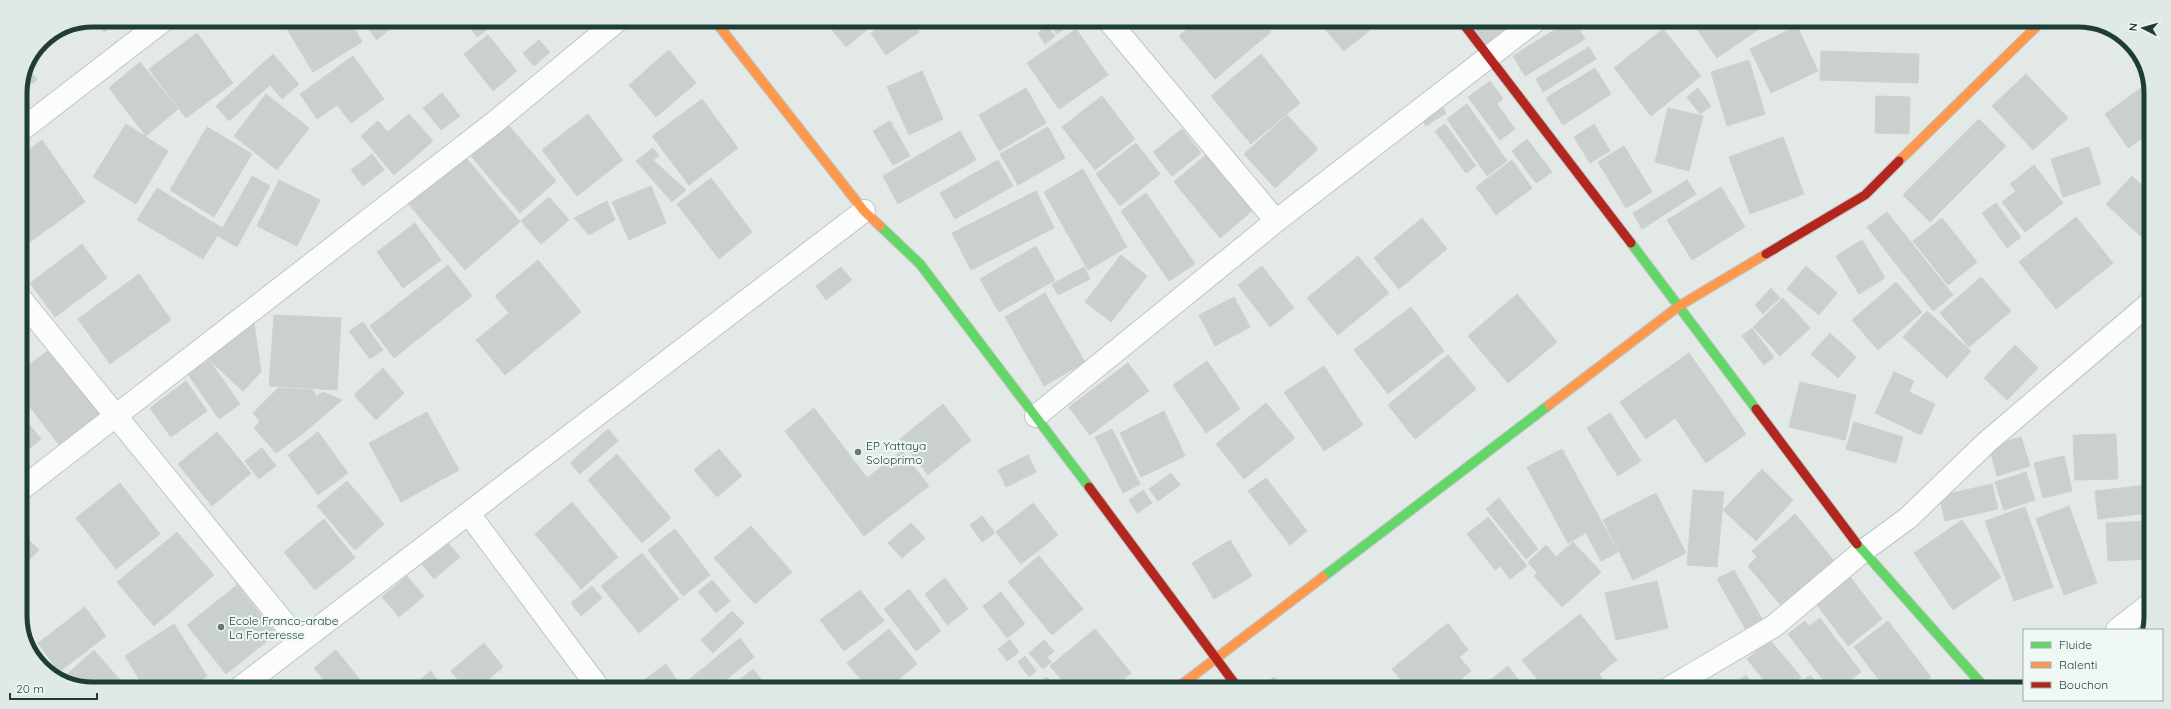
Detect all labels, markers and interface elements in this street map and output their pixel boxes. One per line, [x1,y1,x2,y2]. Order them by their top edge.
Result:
north arrow [2123,8,2163,48]
text: N [2126,22,2140,32]
place label: EP Yattaya Soloprimo [866,438,926,467]
marker: EP Yattaya Soloprimo [853,447,863,457]
place label: Ecole Franco-arabe La Forteresse [229,613,339,642]
marker: Ecole Franco-arabe La Forteresse [216,622,226,632]
legend [2023,629,2163,701]
text: Fluide [2059,637,2092,652]
text: Ralenti [2059,657,2097,672]
scale bar [10,675,97,701]
text: Bouchon [2059,677,2108,692]
text: 20 m [16,681,44,696]

